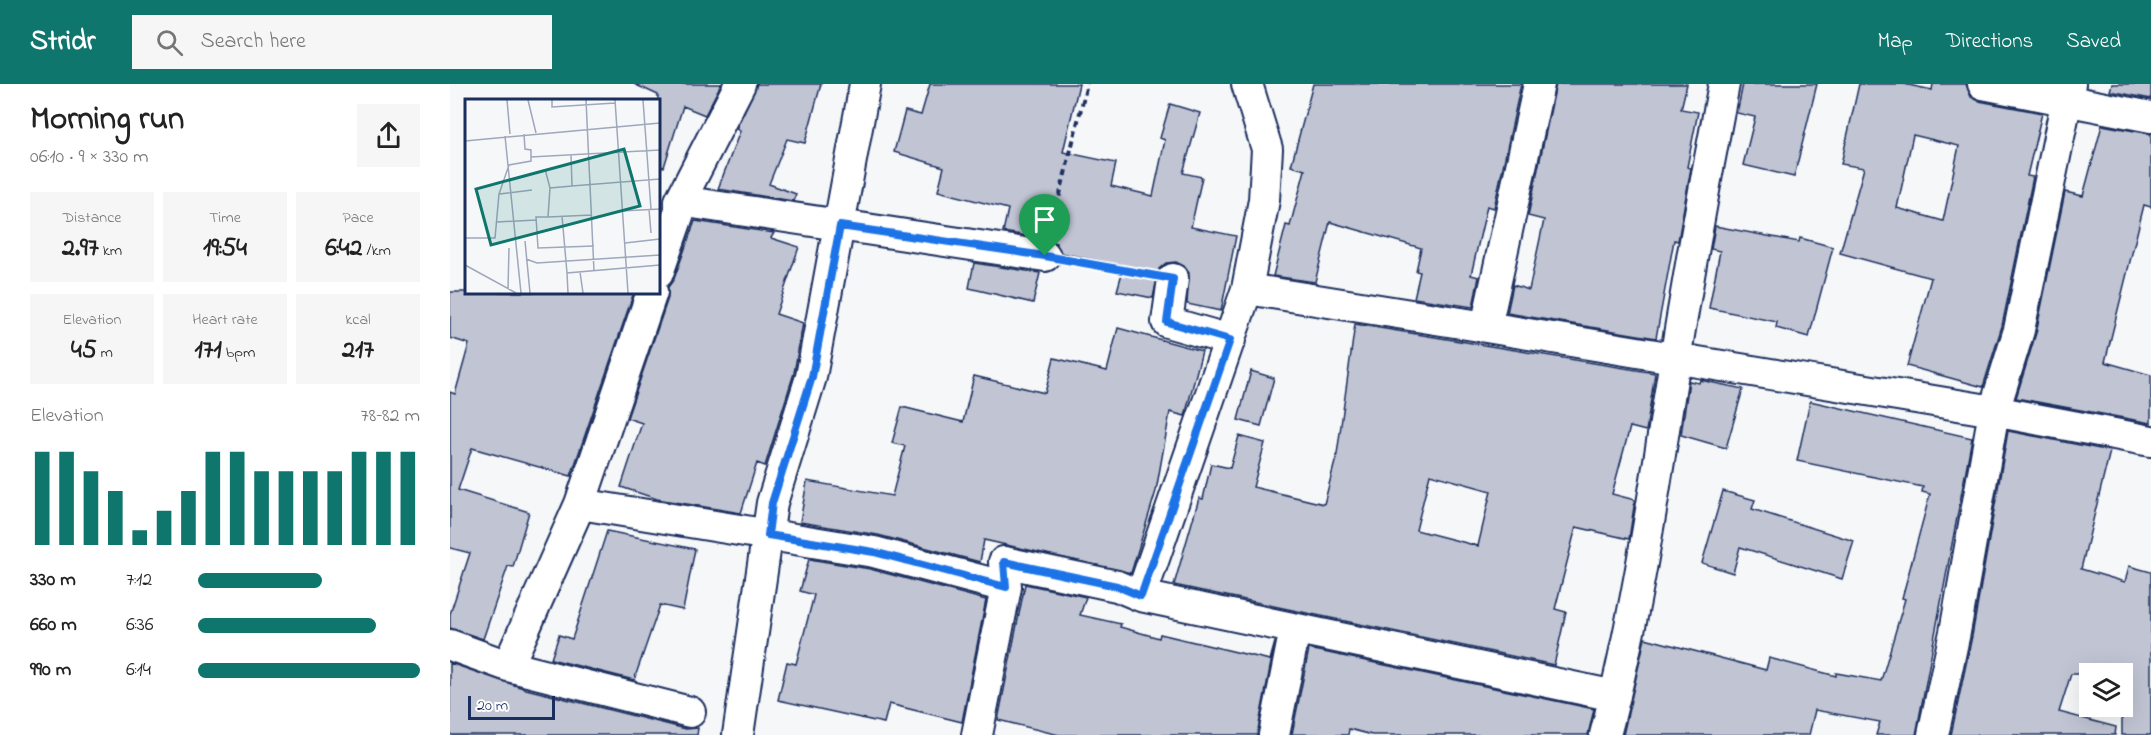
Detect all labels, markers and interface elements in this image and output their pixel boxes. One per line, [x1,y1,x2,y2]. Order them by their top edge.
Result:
search box [132,15,552,69]
text: Stridr [30,22,96,63]
icon: search [153,26,186,59]
text: Search here [201,26,306,58]
text: Map [1877,27,1913,57]
text: Directions [1946,27,2033,57]
text: Saved [2066,27,2121,57]
text: Morning run [30,96,184,144]
inset map [465,99,660,294]
button: share [357,104,420,167]
text: 06:10 · 9 × 330 m [30,143,149,172]
pin [1019,194,1070,256]
icon: arrive [1028,203,1061,236]
text: Distance [63,206,121,230]
text: Time [209,206,241,230]
text: Pace [342,206,374,230]
text: 2.97 [62,230,99,268]
text: 19:54 [203,230,247,268]
text: 6:42 [325,230,362,268]
text: km [99,239,122,263]
text: /km [362,239,391,263]
text: Elevation [63,308,121,332]
text: Heart rate [192,308,258,332]
text: kcal [345,308,371,332]
text: 45 [71,332,97,370]
text: 171 [195,332,222,370]
text: 217 [342,332,374,370]
text: m [97,341,113,365]
text: bpm [222,341,255,365]
text: Elevation [30,402,104,431]
text: 78–82 m [361,402,420,431]
text: 330 m [30,566,76,595]
text: 7:12 [126,566,152,595]
text: 660 m [30,611,77,640]
text: 6:36 [126,611,154,640]
text: 990 m [30,656,71,685]
text: 6:14 [126,656,151,685]
map controls [2079,663,2133,717]
button: layers [2079,663,2133,717]
scale bar [468,693,555,720]
text: 20 m [477,694,508,718]

